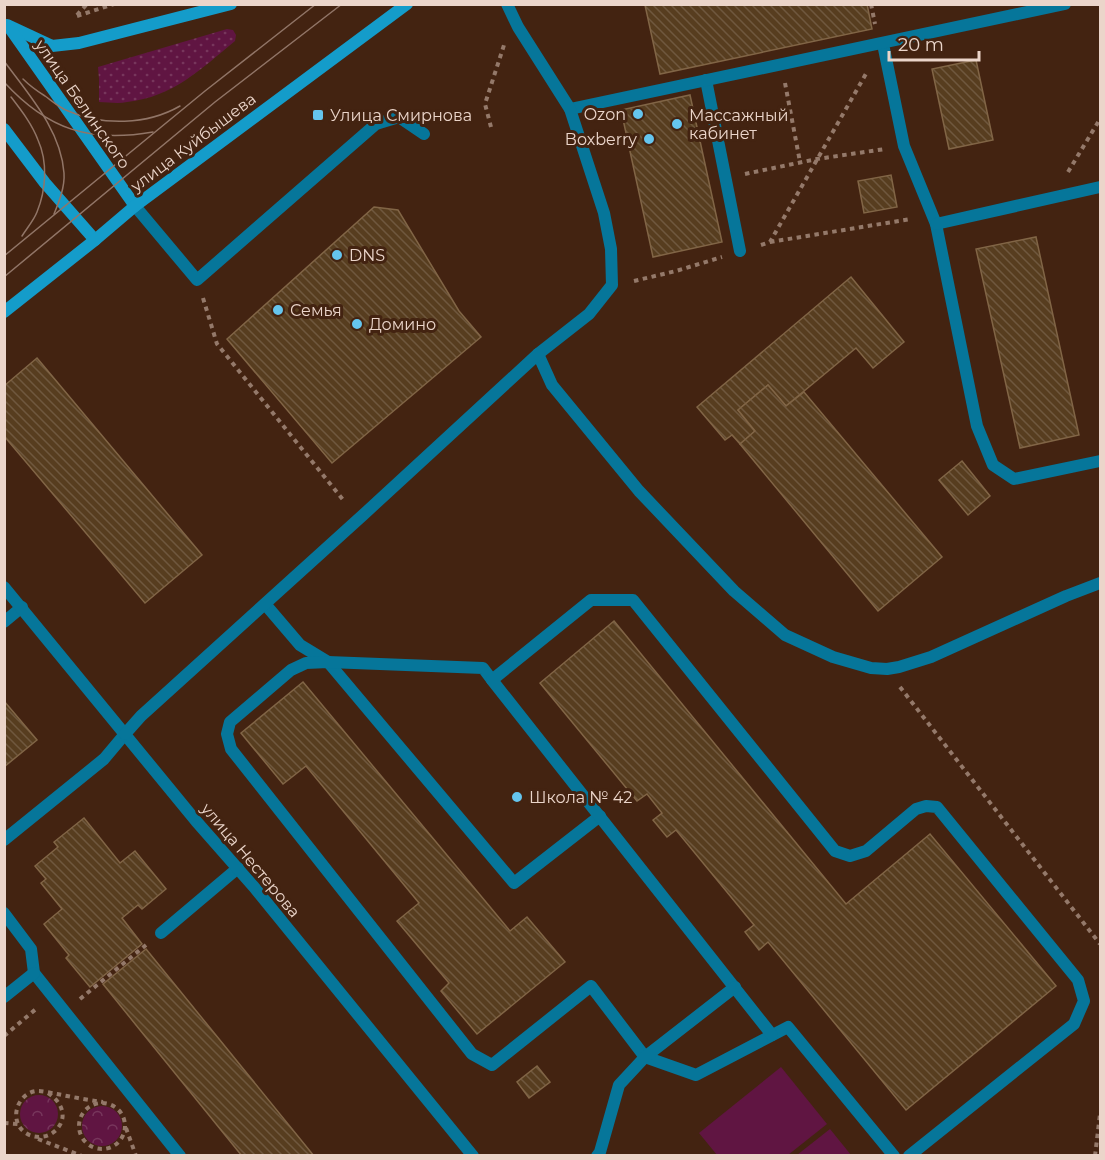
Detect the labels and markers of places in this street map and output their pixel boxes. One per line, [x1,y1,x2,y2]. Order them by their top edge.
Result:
place label: Ozon [584,105,626,124]
place label: Улица Смирнова [330,106,472,125]
place label: Массажный кабинет [689,106,789,143]
marker: Ozon [631,107,645,121]
marker: Улица Смирнова [311,108,325,122]
marker: Массажный кабинет [670,117,684,131]
place label: Boxberry [565,130,637,149]
marker: Boxberry [642,132,656,146]
place label: DNS [349,246,385,265]
marker: DNS [330,248,344,262]
place label: Семья [290,301,342,320]
marker: Семья [271,303,285,317]
place label: Домино [369,315,436,334]
marker: Домино [350,317,364,331]
place label: Школа № 42 [529,788,632,807]
marker: Школа № 42 [510,790,524,804]

